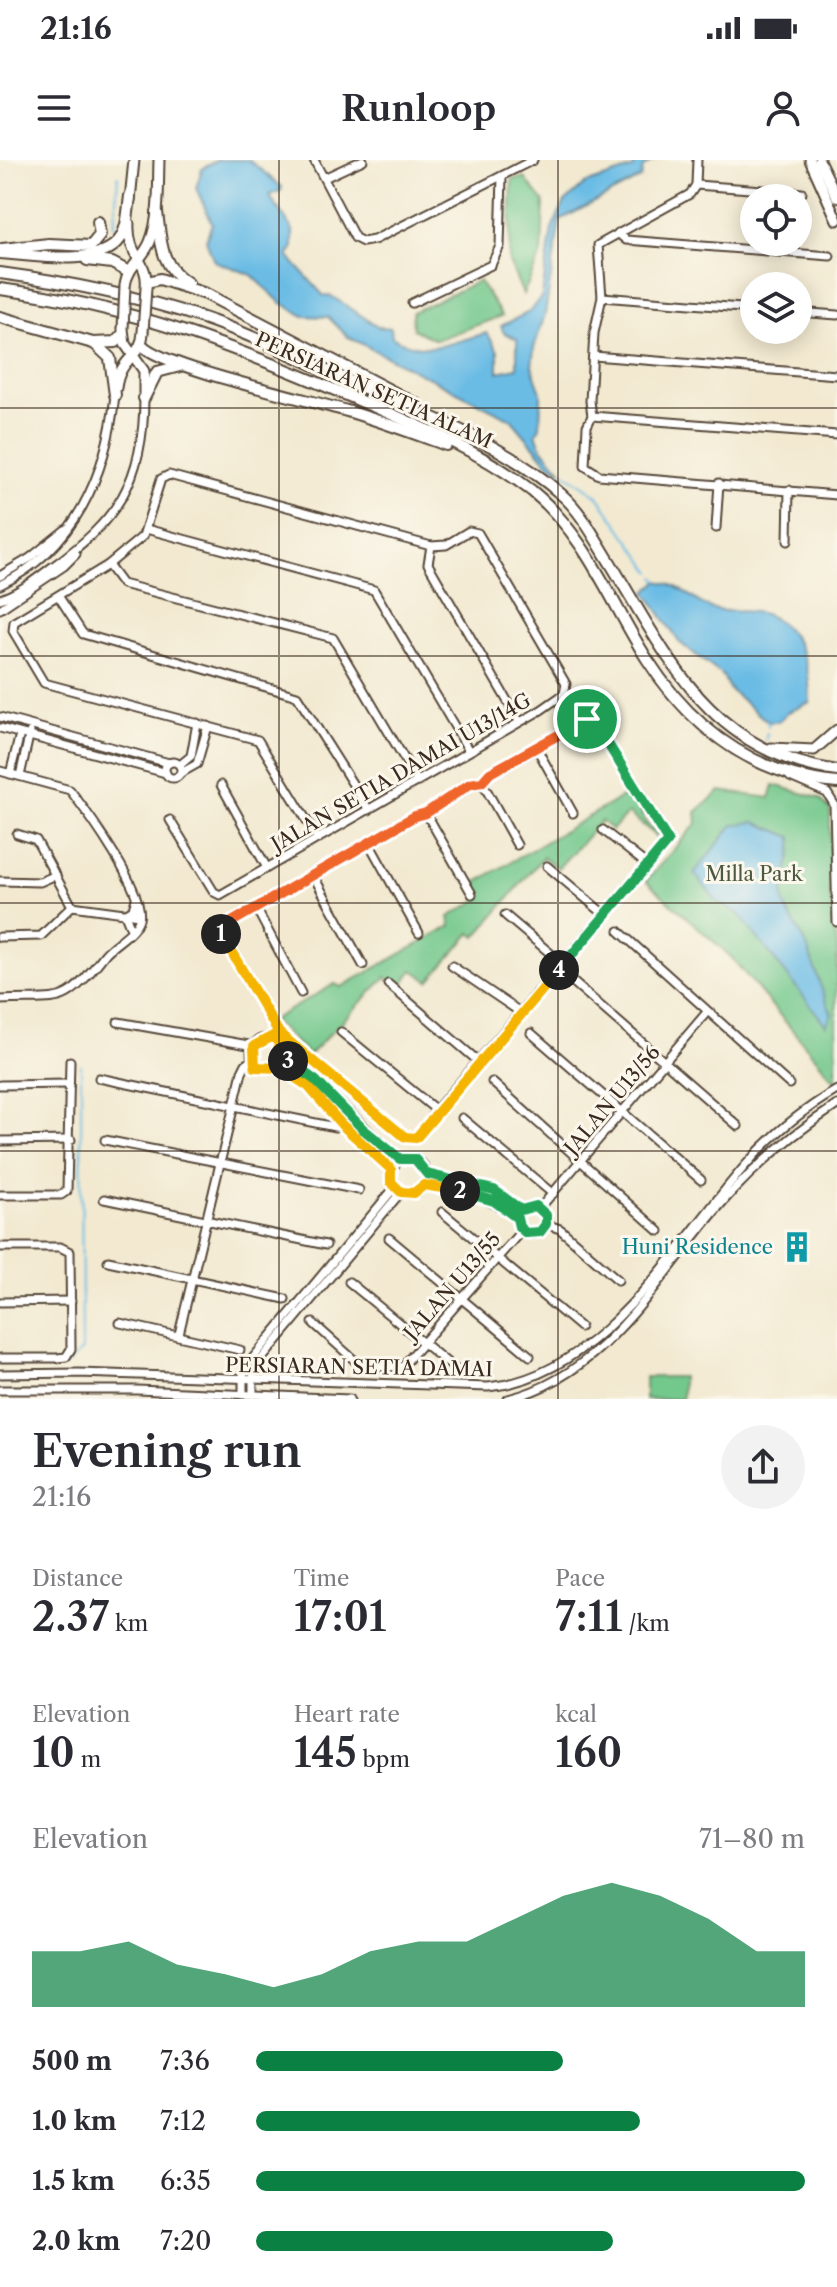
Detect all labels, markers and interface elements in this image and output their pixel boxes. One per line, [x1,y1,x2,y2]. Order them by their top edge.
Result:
text: 21:16 [40,10,112,47]
icon: menu [32,86,76,130]
text: Runloop [341,86,496,130]
icon: person [761,86,805,130]
map controls [740,184,812,344]
button: locate [740,184,812,256]
button: layers [740,272,812,344]
street label: PERSIARAN SETIA ALAM [252,327,496,453]
pin [553,685,621,753]
street label: JALAN SETIA DAMAI U13/14G [264,688,535,858]
icon: arrive [565,697,609,741]
park label: Milla Park [705,862,804,886]
pin: 1 [201,914,241,954]
text: 1 [216,920,226,947]
pin: 4 [539,950,579,990]
text: 4 [552,956,566,983]
street label: JALAN U13/56 [557,1040,665,1162]
pin: 3 [268,1041,308,1081]
text: 3 [282,1047,294,1074]
pin: 2 [440,1171,480,1211]
text: 2 [454,1177,467,1204]
street label: JALAN U13/55 [397,1227,505,1347]
building icon: Huni Residence [780,1230,814,1264]
place label: Huni Residence [622,1235,773,1259]
street label: PERSIARAN SETIA DAMAI [225,1353,493,1381]
text: Evening run [32,1424,302,1478]
button: share [721,1425,805,1509]
text: 21:16 [32,1481,91,1513]
text: Distance [32,1565,123,1592]
text: Time [294,1565,349,1592]
text: Pace [555,1565,605,1592]
text: 2.37 [32,1592,109,1641]
text: 17:01 [294,1592,386,1641]
text: 7:11 [555,1592,623,1641]
text: km [109,1610,148,1637]
text: /km [623,1610,670,1637]
text: Elevation [32,1701,130,1728]
text: Heart rate [294,1701,400,1728]
text: kcal [555,1701,597,1728]
text: 10 [32,1728,75,1777]
text: 145 [294,1728,357,1777]
text: 160 [555,1728,622,1777]
text: m [75,1746,101,1773]
text: bpm [357,1746,410,1773]
text: Elevation [32,1823,148,1855]
text: 71–80 m [699,1823,805,1855]
text: 500 m [32,2045,112,2077]
text: 7:36 [160,2045,210,2077]
text: 1.0 km [32,2105,117,2137]
text: 7:12 [160,2105,206,2137]
text: 1.5 km [32,2165,115,2197]
text: 6:35 [160,2165,211,2197]
text: 2.0 km [32,2225,120,2257]
text: 7:20 [160,2225,212,2257]

